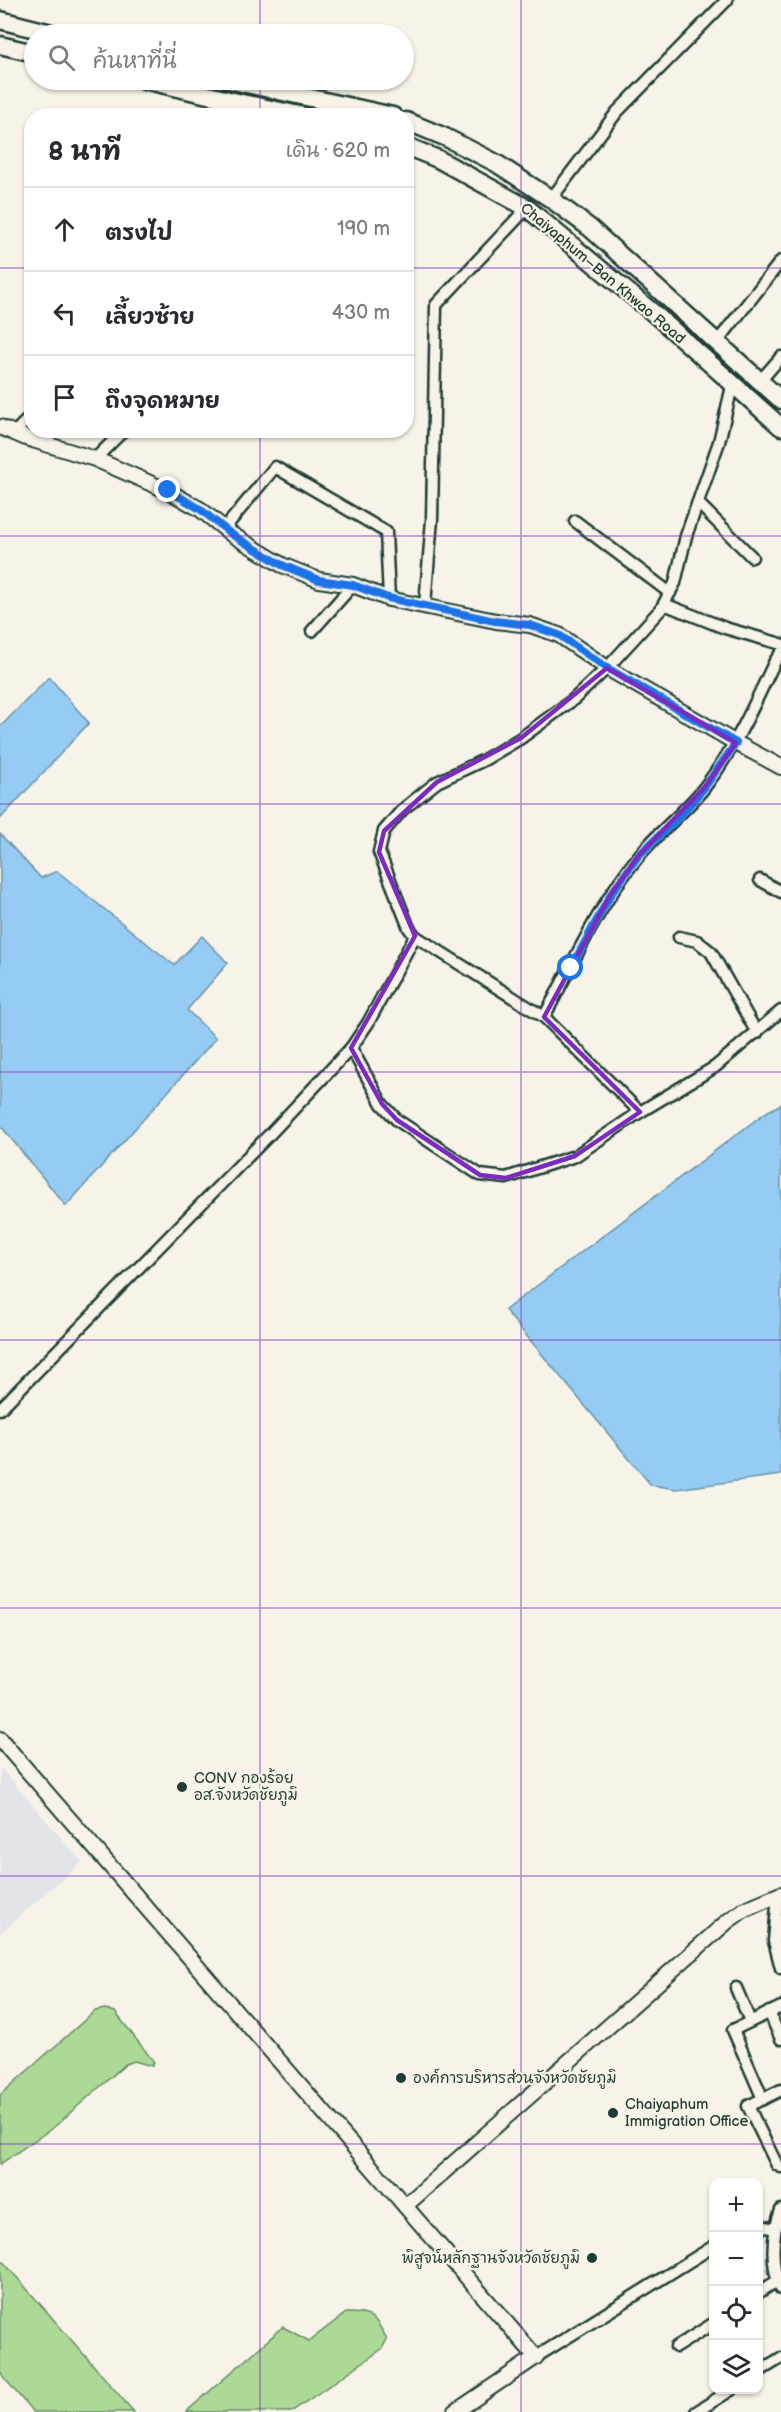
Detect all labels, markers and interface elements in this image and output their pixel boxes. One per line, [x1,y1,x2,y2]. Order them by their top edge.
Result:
search box [24,24,414,90]
icon: search [45,41,78,74]
text: ค้นหาที่นี่ [93,48,177,75]
text: 8 นาที [48,137,121,168]
text: เดิน · 620 m [286,139,390,163]
street label: Chaiyaphum–Ban Khwao Road [516,199,689,348]
icon: ahead [48,213,81,246]
text: 190 m [337,217,390,241]
text: ตรงไป [105,220,173,247]
icon: left [48,297,81,330]
text: 430 m [332,301,390,325]
text: เลี้ยวซ้าย [105,304,195,331]
icon: arrive [48,381,81,414]
text: ถึงจุดหมาย [105,388,220,415]
route end [154,476,180,502]
route start [557,954,583,980]
place label: CONV กองร้อย อส.จังหวัดชัยภูมิ [194,1768,298,1806]
marker: CONV กองร้อย อส.จังหวัดชัยภูมิ [175,1780,189,1794]
place label: องค์การบริหารส่วนจังหวัดชัยภูมิ [413,2068,616,2089]
marker: องค์การบริหารส่วนจังหวัดชัยภูมิ [394,2071,408,2085]
place label: Chaiyaphum Immigration Office [625,2095,748,2131]
marker: Chaiyaphum Immigration Office [606,2106,620,2120]
map controls [709,2178,763,2394]
button: + [709,2178,763,2232]
button: − [709,2232,763,2286]
place label: พิสูจน์หลักฐานจังหวัดชัยภูมิ [402,2248,580,2269]
marker: พิสูจน์หลักฐานจังหวัดชัยภูมิ [585,2251,599,2265]
button: locate [709,2286,763,2340]
button: layers [709,2340,763,2394]

